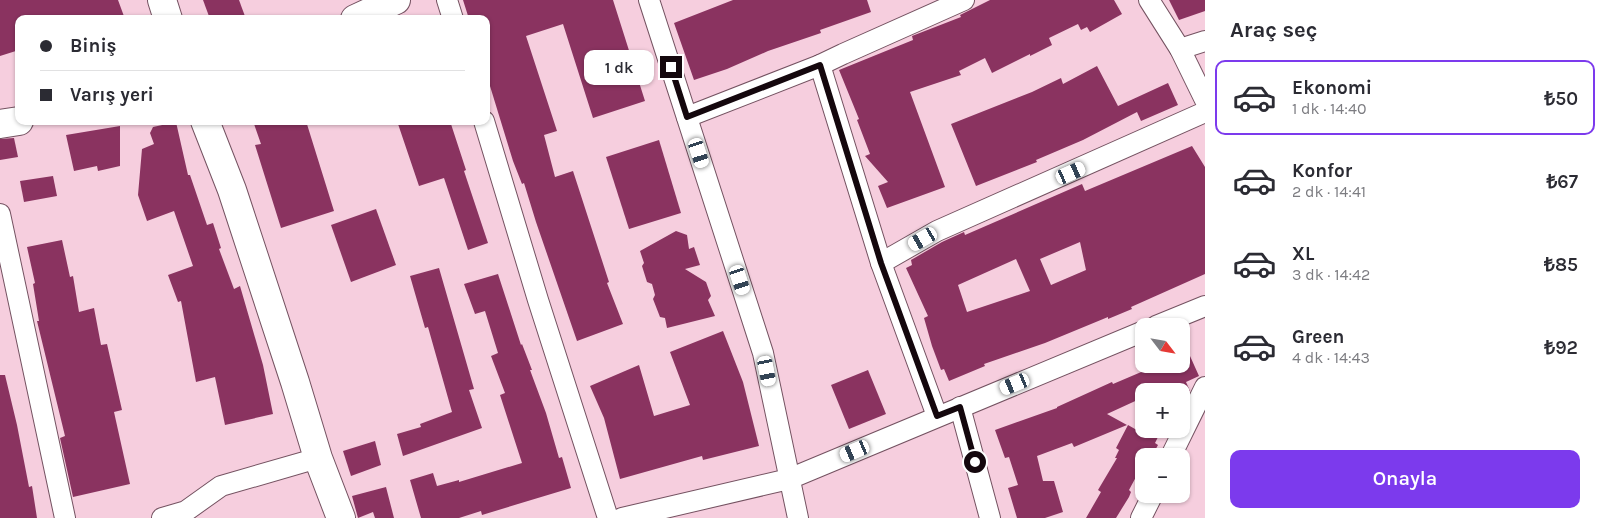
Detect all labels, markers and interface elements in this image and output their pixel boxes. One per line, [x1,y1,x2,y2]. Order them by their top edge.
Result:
text: Araç seç [1230,17,1317,43]
text: Biniş [70,35,117,57]
callout: 1 dk [584,50,654,84]
route end [660,56,682,78]
text: 1 dk [605,58,633,77]
icon: car [1232,75,1277,120]
text: Ekonomi [1292,77,1372,99]
text: Varış yeri [70,84,154,106]
text: ₺50 [1544,88,1578,110]
text: 1 dk · 14:40 [1292,99,1366,118]
car [687,136,710,170]
icon: car [1232,158,1277,203]
car [1054,160,1087,186]
text: Konfor [1292,160,1352,182]
text: ₺67 [1546,171,1578,193]
text: 2 dk · 14:41 [1292,182,1366,201]
car [906,225,939,253]
icon: car [1232,241,1277,286]
text: XL [1292,243,1314,265]
text: ₺85 [1544,254,1578,276]
car [728,263,751,297]
text: 3 dk · 14:42 [1292,265,1370,284]
north arrow [1135,318,1190,372]
map controls [1135,318,1190,503]
icon: car [1232,324,1277,369]
text: Green [1292,326,1344,348]
text: ₺92 [1544,337,1578,359]
text: 4 dk · 14:43 [1292,348,1370,367]
car [756,355,777,387]
car [998,371,1031,397]
button: + [1135,383,1190,438]
car [838,438,871,464]
button: − [1135,448,1190,503]
button: Onayla [1230,450,1580,508]
route start [964,451,986,473]

